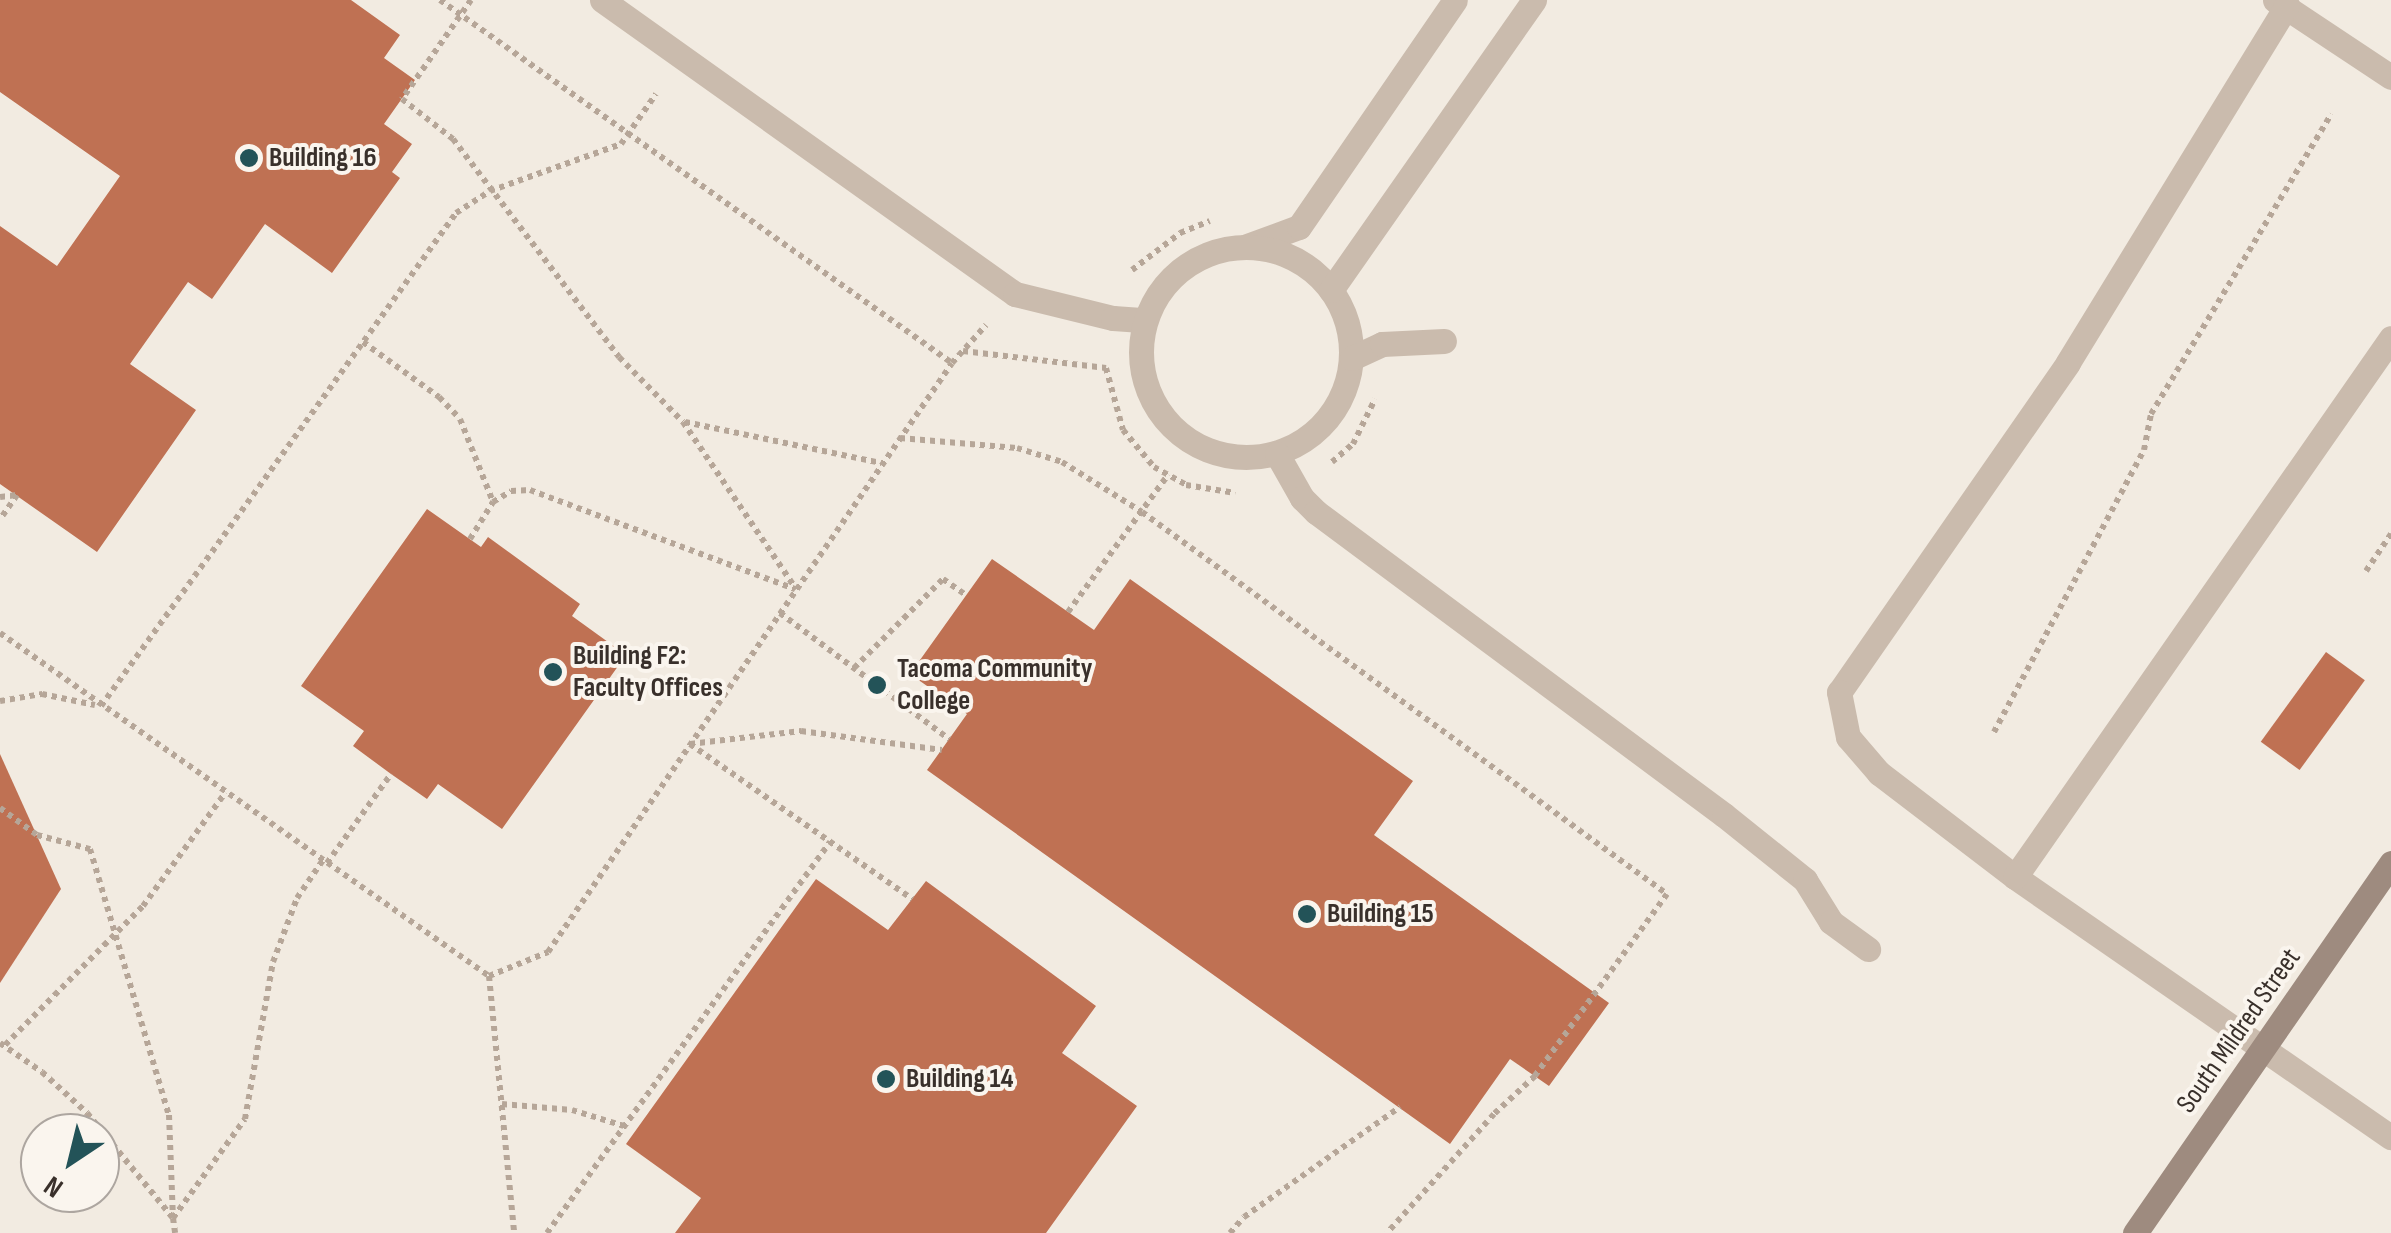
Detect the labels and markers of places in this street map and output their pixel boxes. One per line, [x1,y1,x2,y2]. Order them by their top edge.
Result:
place label: Building 16 [269,141,377,175]
marker: Building 16 [238,147,260,169]
place label: Building F2: Faculty Offices [573,639,723,705]
place label: Tacoma Community College [897,652,1092,718]
marker: Building F2: Faculty Offices [542,661,564,683]
marker: Tacoma Community College [866,674,888,696]
place label: Building 15 [1327,897,1434,931]
marker: Building 15 [1296,903,1318,925]
place label: Building 14 [906,1062,1014,1096]
marker: Building 14 [875,1068,897,1090]

